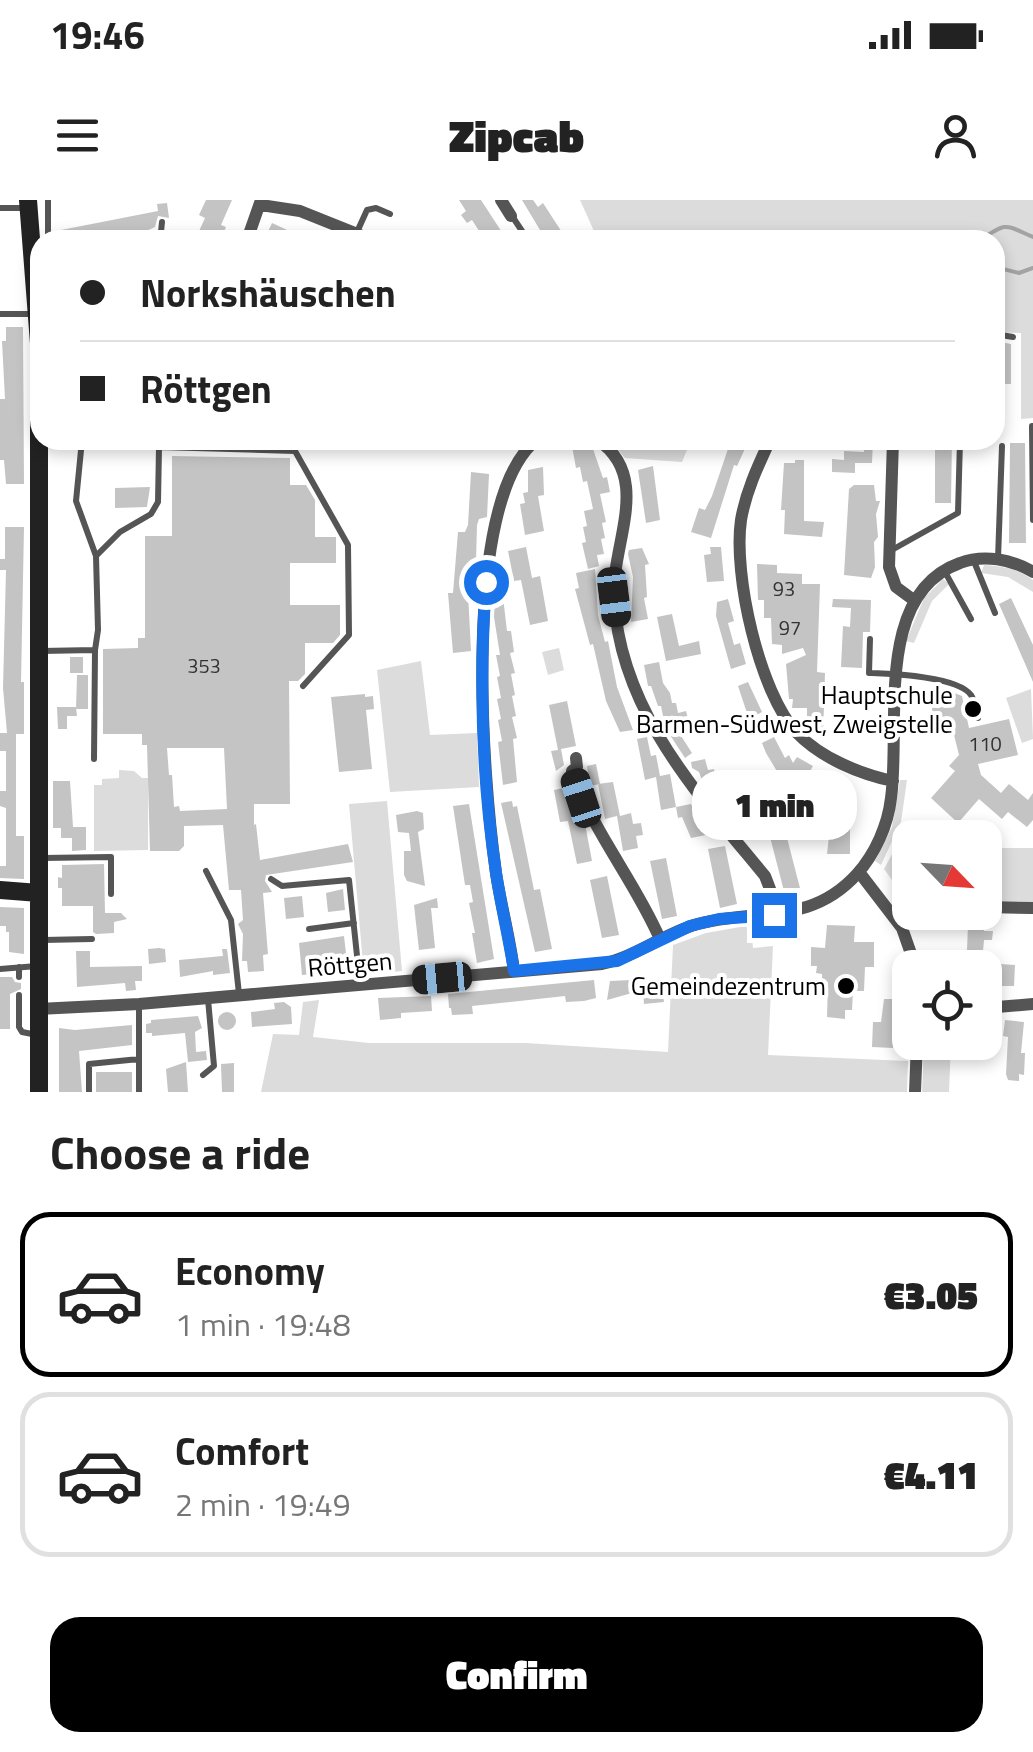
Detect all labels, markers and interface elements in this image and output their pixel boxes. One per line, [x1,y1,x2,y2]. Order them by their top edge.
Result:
text: 19:46 [50,6,145,64]
text: Zipcab [449,101,584,169]
icon: menu [50,108,105,163]
icon: person [928,108,983,163]
text: Norkshäuschen [140,264,396,322]
text: Röttgen [140,360,272,418]
route start [464,560,509,605]
car [595,565,633,629]
house number: 93 [773,573,795,604]
house number: 97 [779,612,801,643]
house number: 353 [187,650,221,681]
place label: Hauptschule Barmen-Südwest, Zweigstelle [636,676,953,743]
marker: Hauptschule Barmen-Südwest, Zweigstelle [962,698,984,720]
house number: 110 [968,728,1002,759]
car [557,765,605,831]
callout: 1 min [692,770,856,840]
text: 1 min [735,781,814,829]
north arrow [892,820,1002,930]
map controls [892,820,1002,1060]
route end [752,893,797,938]
street label: Röttgen [306,941,394,987]
button: locate [892,950,1002,1060]
car [411,960,473,996]
place label: Gemeindezentrum [631,967,826,1005]
marker: Gemeindezentrum [835,975,857,997]
text: Choose a ride [50,1118,310,1186]
text: Economy [175,1242,325,1300]
icon: car [55,1250,145,1340]
text: €3.05 [884,1266,978,1324]
text: 1 min · 19:48 [175,1300,351,1348]
text: Comfort [175,1422,309,1480]
icon: car [55,1430,145,1520]
text: €4.11 [884,1446,978,1504]
text: 2 min · 19:49 [175,1480,351,1528]
button: Confirm [50,1617,983,1732]

